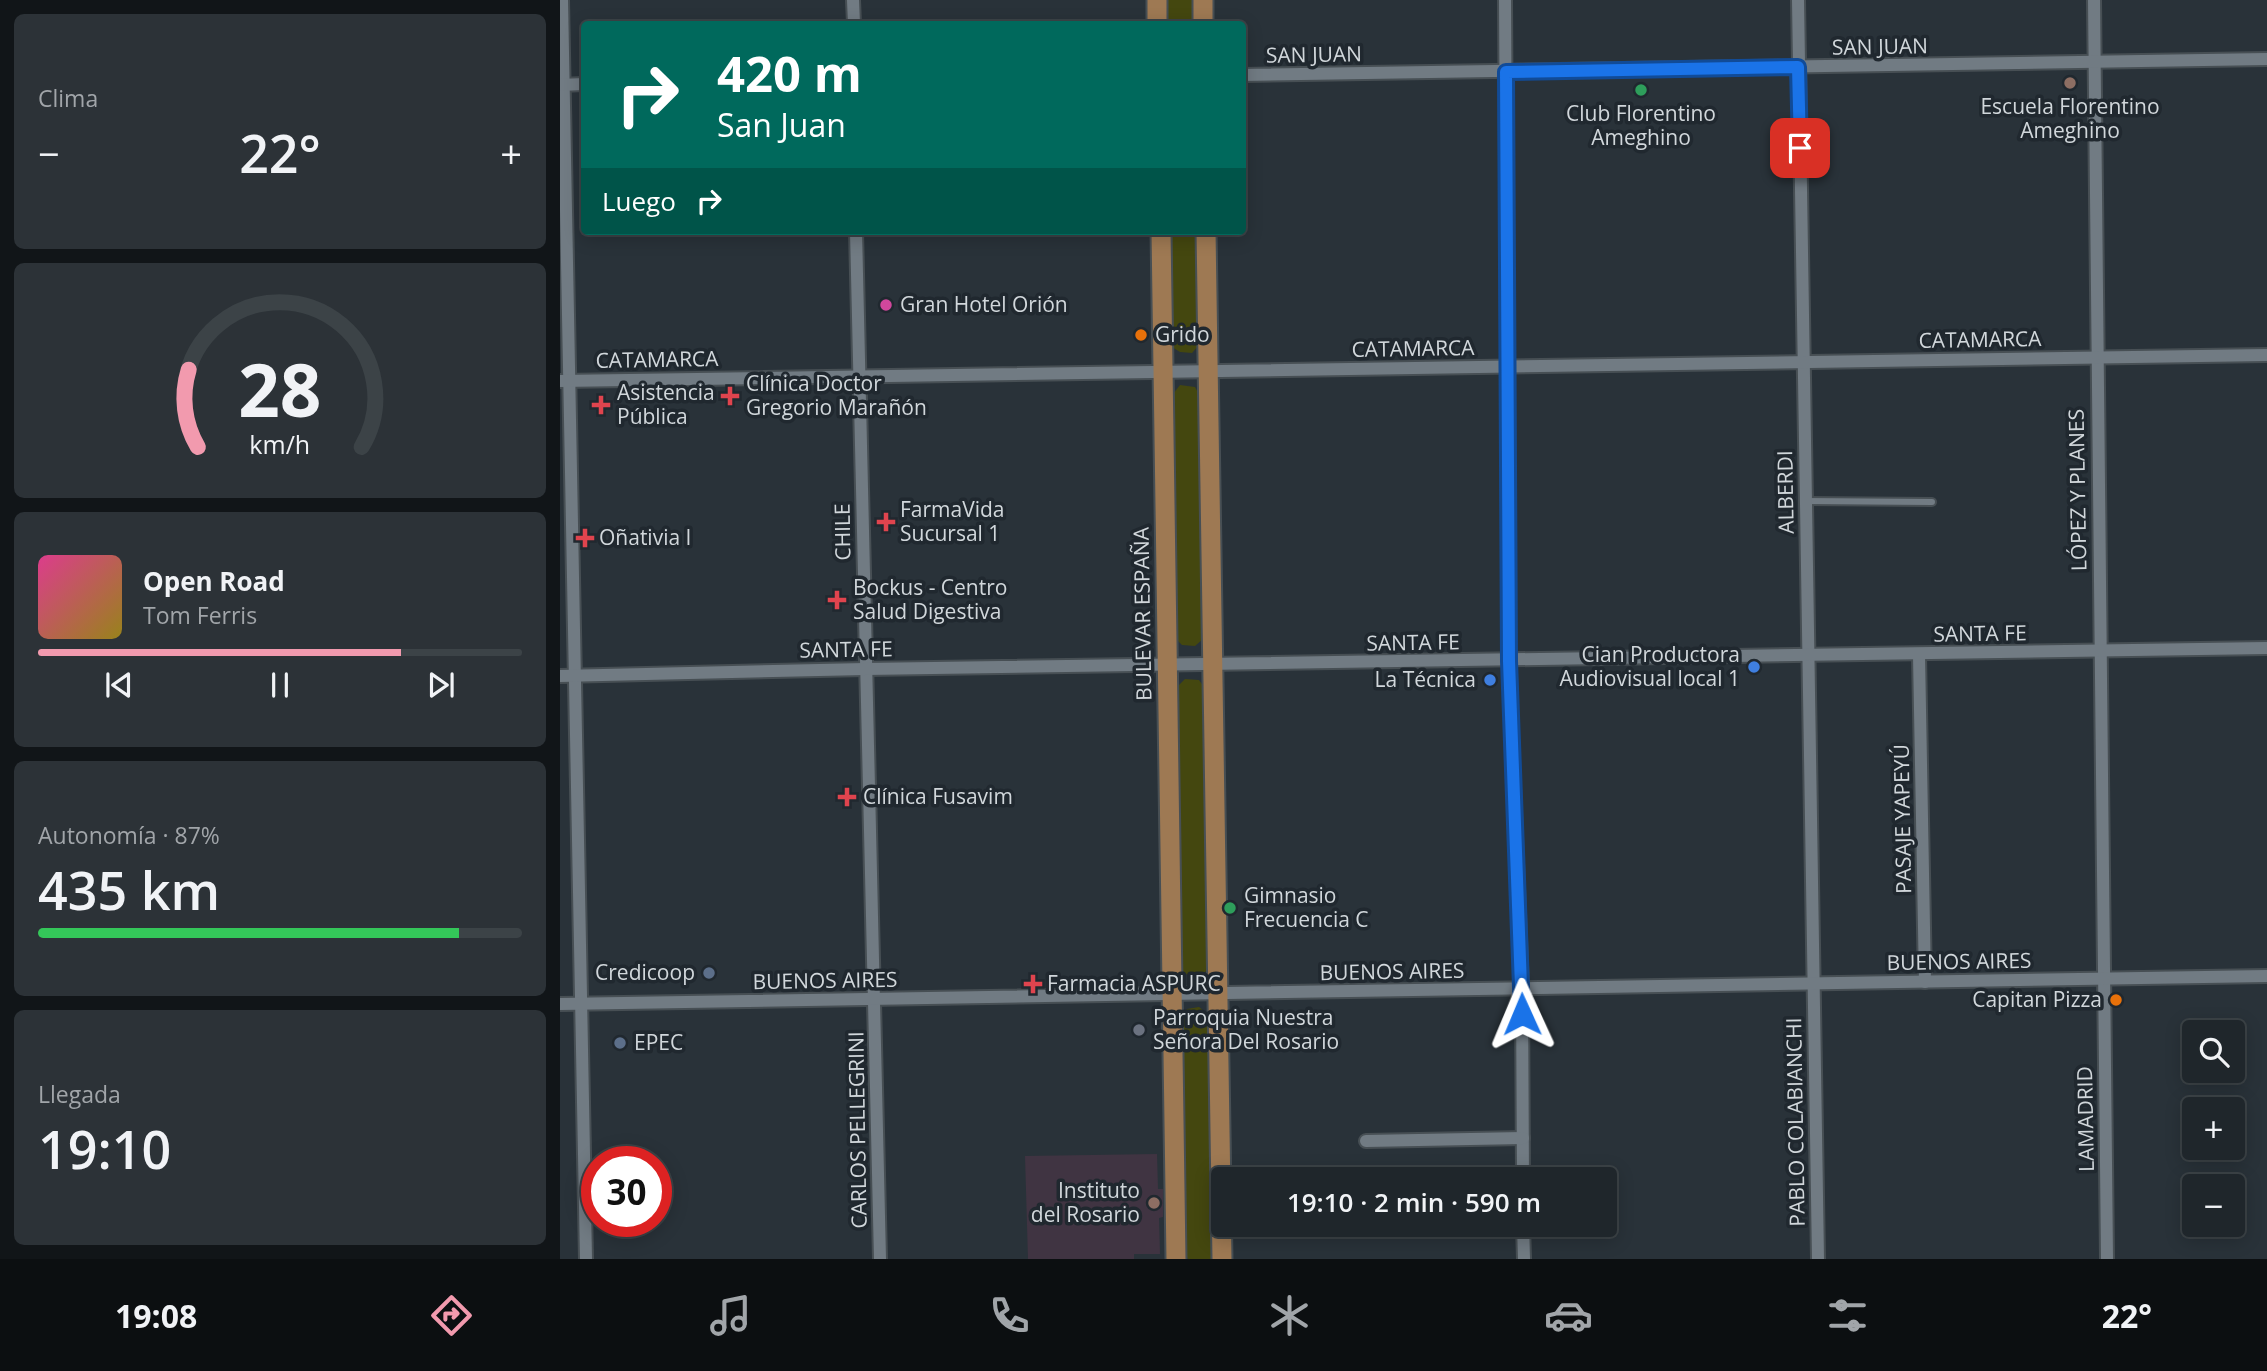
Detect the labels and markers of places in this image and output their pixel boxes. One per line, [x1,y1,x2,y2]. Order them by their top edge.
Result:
marker: Escuela Florentino Ameghino [2062,75,2078,91]
marker: Club Florentino Ameghino [1633,82,1649,98]
place label: Escuela Florentino Ameghino [1980,92,2160,144]
place label: Club Florentino Ameghino [1566,99,1716,151]
pin [1770,118,1830,178]
place label: Gran Hotel Orión [900,290,1068,318]
marker: Gran Hotel Orión [878,297,894,313]
place label: Grido [1155,320,1210,348]
marker: Grido [1133,327,1149,343]
place label: Clínica Doctor Gregorio Marañón [746,369,927,421]
place label: Asistencia Pública [617,378,715,430]
marker: Clínica Doctor Gregorio Marañón [720,386,740,406]
marker: Asistencia Pública [591,395,611,415]
place label: FarmaVida Sucursal 1 [900,495,1005,547]
marker: FarmaVida Sucursal 1 [878,514,894,530]
place label: Oñativia I [599,523,691,551]
marker: Oñativia I [577,530,593,546]
place label: Bockus - Centro Salud Digestiva [853,573,1007,625]
marker: Bockus - Centro Salud Digestiva [827,590,847,610]
place label: Cian Productora Audiovisual local 1 [1560,640,1740,692]
marker: Cian Productora Audiovisual local 1 [1746,659,1762,675]
place label: La Técnica [1375,665,1476,693]
marker: La Técnica [1482,672,1498,688]
place label: Clínica Fusavim [863,782,1013,810]
marker: Clínica Fusavim [837,787,857,807]
place label: Gimnasio Frecuencia C [1244,881,1369,933]
marker: Gimnasio Frecuencia C [1222,900,1238,916]
place label: Credicoop [595,958,695,986]
marker: Credicoop [701,965,717,981]
place label: Farmacia ASPURC [1047,969,1221,997]
marker: Farmacia ASPURC [1025,976,1041,992]
place label: Capitan Pizza [1972,985,2102,1013]
marker: Capitan Pizza [2108,992,2124,1008]
place label: Parroquia Nuestra Señora Del Rosario [1153,1003,1339,1055]
marker: Parroquia Nuestra Señora Del Rosario [1131,1022,1147,1038]
place label: EPEC [634,1028,683,1056]
marker: EPEC [612,1035,628,1051]
place label: Instituto del Rosario [1031,1176,1140,1228]
marker: Instituto del Rosario [1146,1195,1162,1211]

